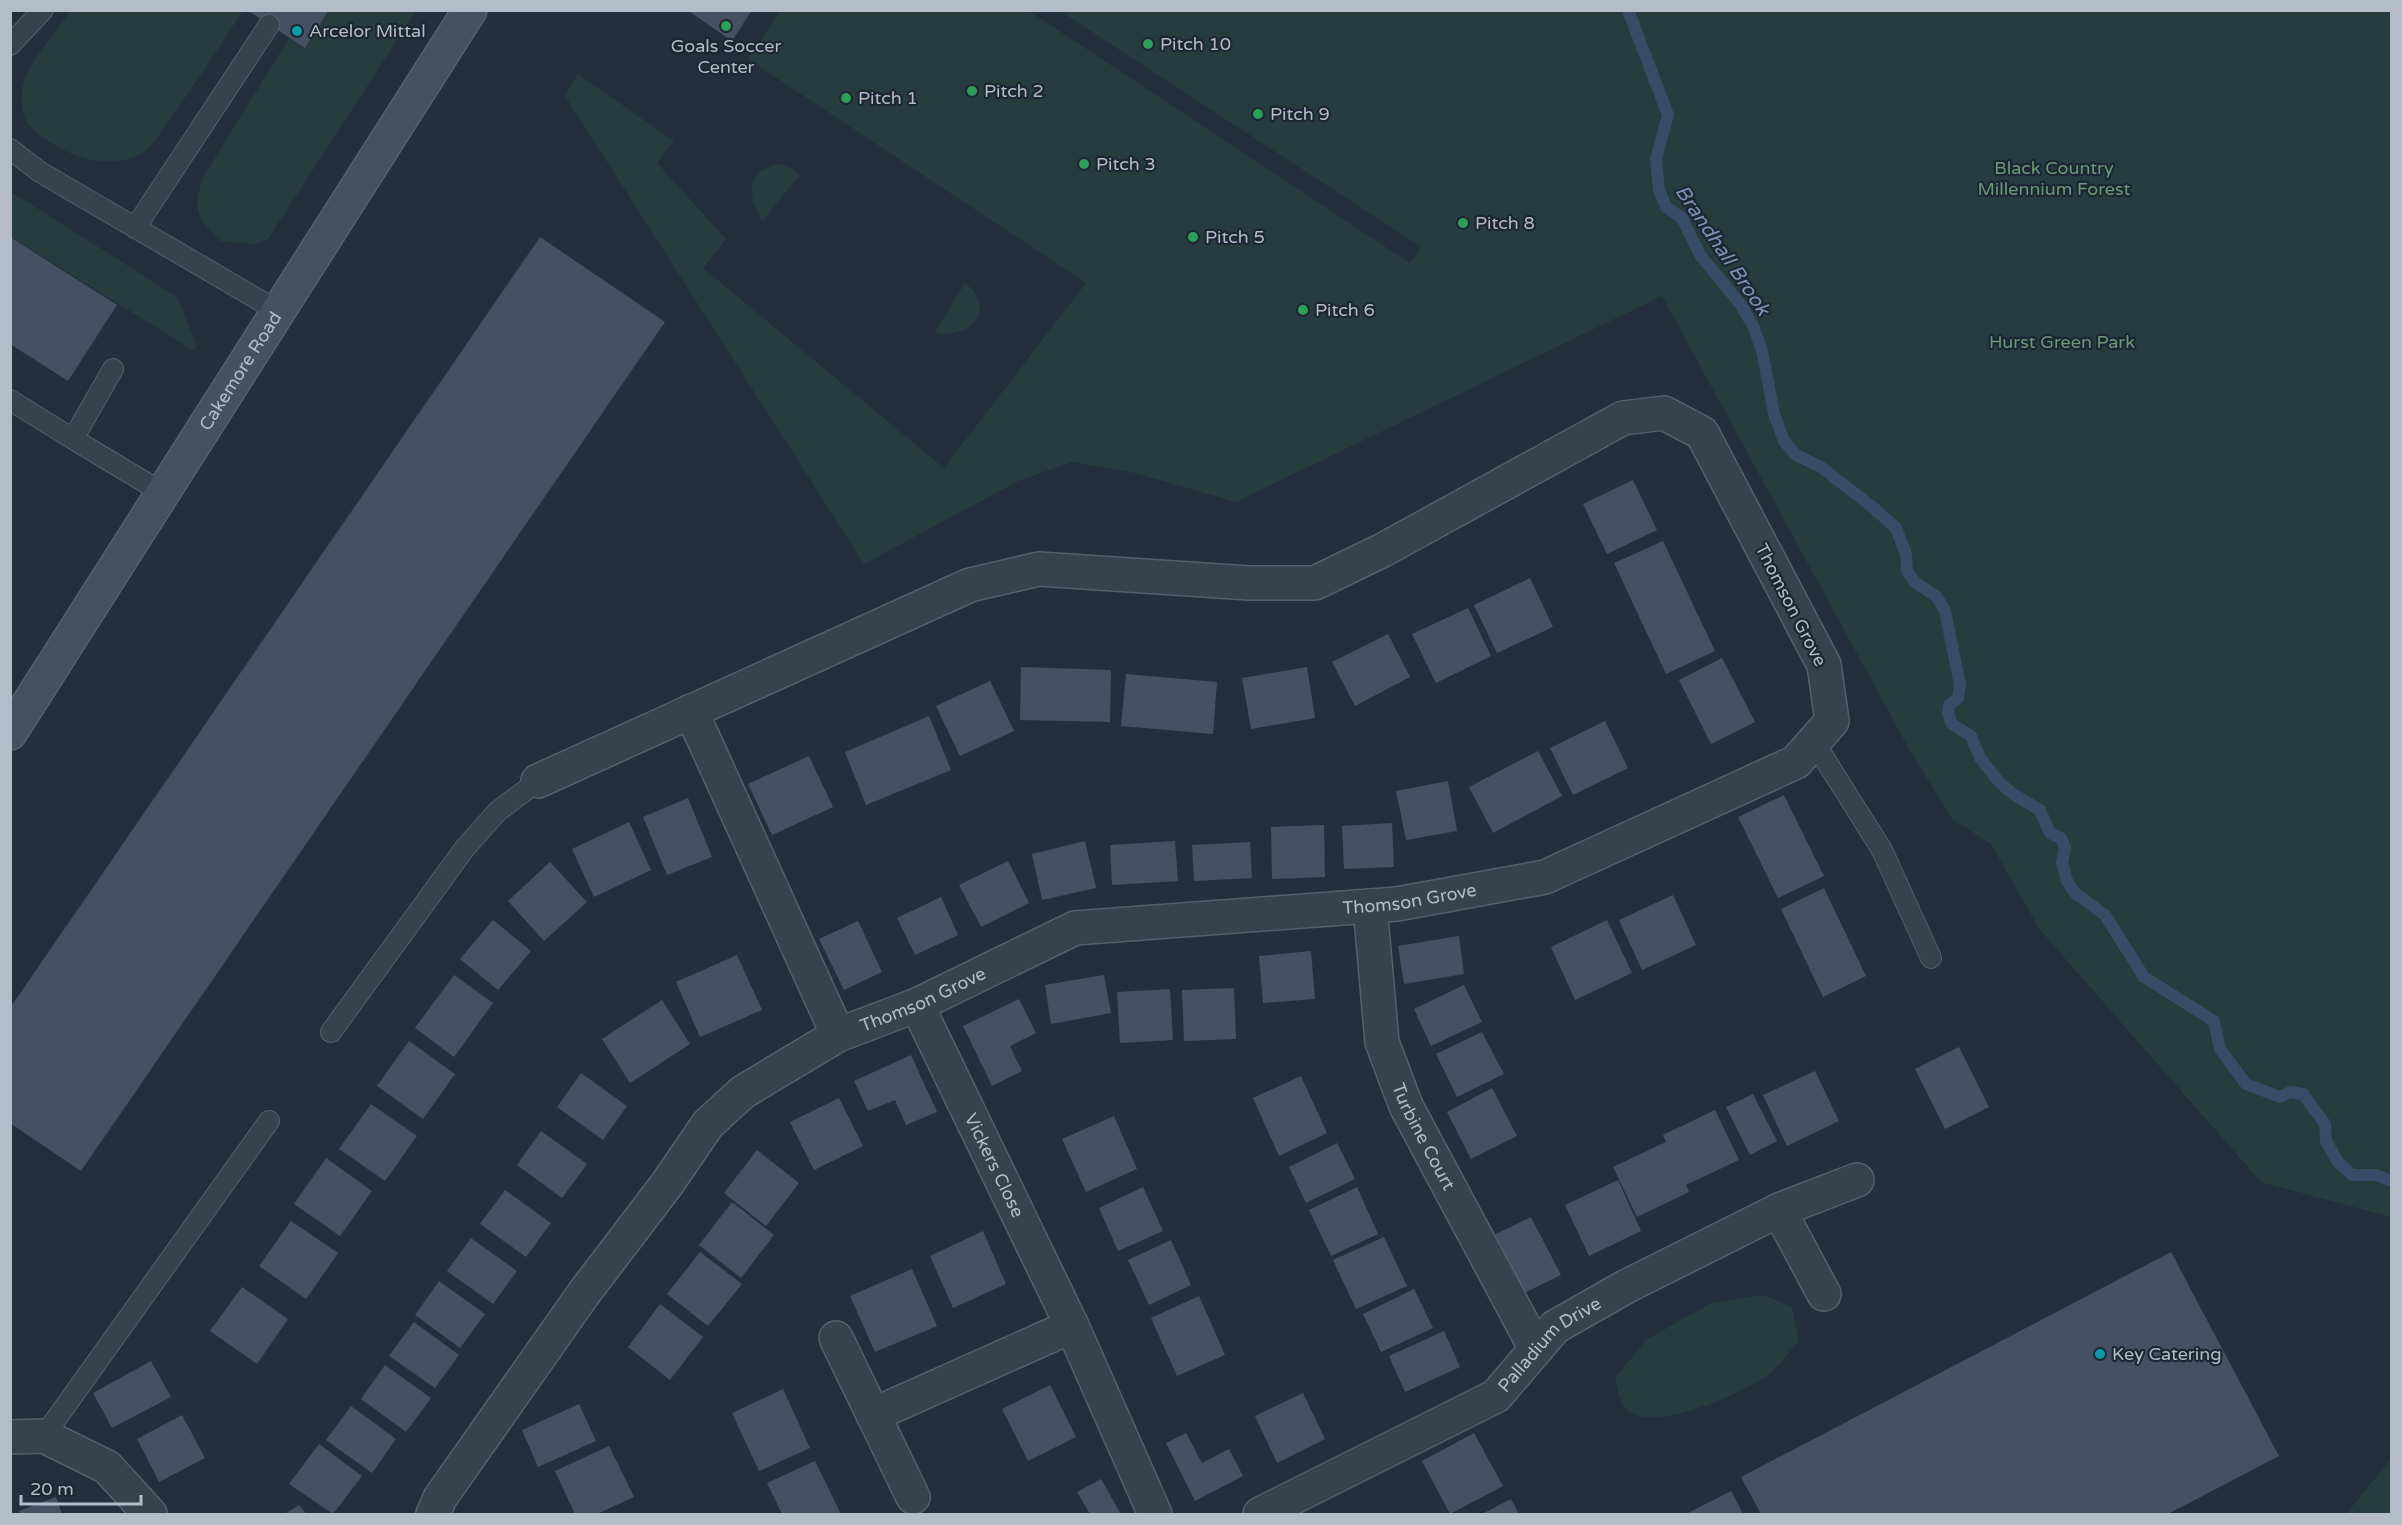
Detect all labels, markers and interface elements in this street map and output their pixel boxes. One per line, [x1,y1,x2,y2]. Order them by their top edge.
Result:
marker: Goals Soccer Center [719,19,733,33]
place label: Arcelor Mittal [309,20,426,42]
marker: Arcelor Mittal [290,24,304,38]
place label: Pitch 10 [1160,33,1231,55]
place label: Goals Soccer Center [671,35,781,78]
marker: Pitch 10 [1141,37,1155,51]
place label: Pitch 2 [984,80,1044,102]
marker: Pitch 2 [965,84,979,98]
place label: Pitch 1 [858,87,918,109]
marker: Pitch 1 [839,91,853,105]
place label: Pitch 9 [1270,103,1330,125]
marker: Pitch 9 [1251,107,1265,121]
place label: Pitch 3 [1096,153,1156,175]
marker: Pitch 3 [1077,157,1091,171]
park label: Black Country Millennium Forest [1978,157,2131,200]
water label: Brandhall Brook [1670,181,1776,322]
place label: Pitch 8 [1475,212,1535,234]
marker: Pitch 8 [1456,216,1470,230]
place label: Pitch 5 [1205,226,1265,248]
marker: Pitch 5 [1186,230,1200,244]
place label: Pitch 6 [1315,299,1375,321]
marker: Pitch 6 [1296,303,1310,317]
street label: Cakemore Road [194,307,286,435]
park label: Hurst Green Park [1989,331,2135,353]
street label: Thomson Grove [1751,540,1831,670]
street label: Thomson Grove [1342,879,1478,919]
street label: Thomson Grove [857,962,989,1037]
street label: Turbine Court [1387,1080,1460,1194]
street label: Vickers Close [960,1109,1029,1221]
street label: Palladium Drive [1493,1292,1605,1397]
place label: Key Catering [2112,1343,2222,1365]
marker: Key Catering [2093,1347,2107,1361]
scale bar [21,1468,141,1506]
text: 20 m [30,1478,74,1500]

